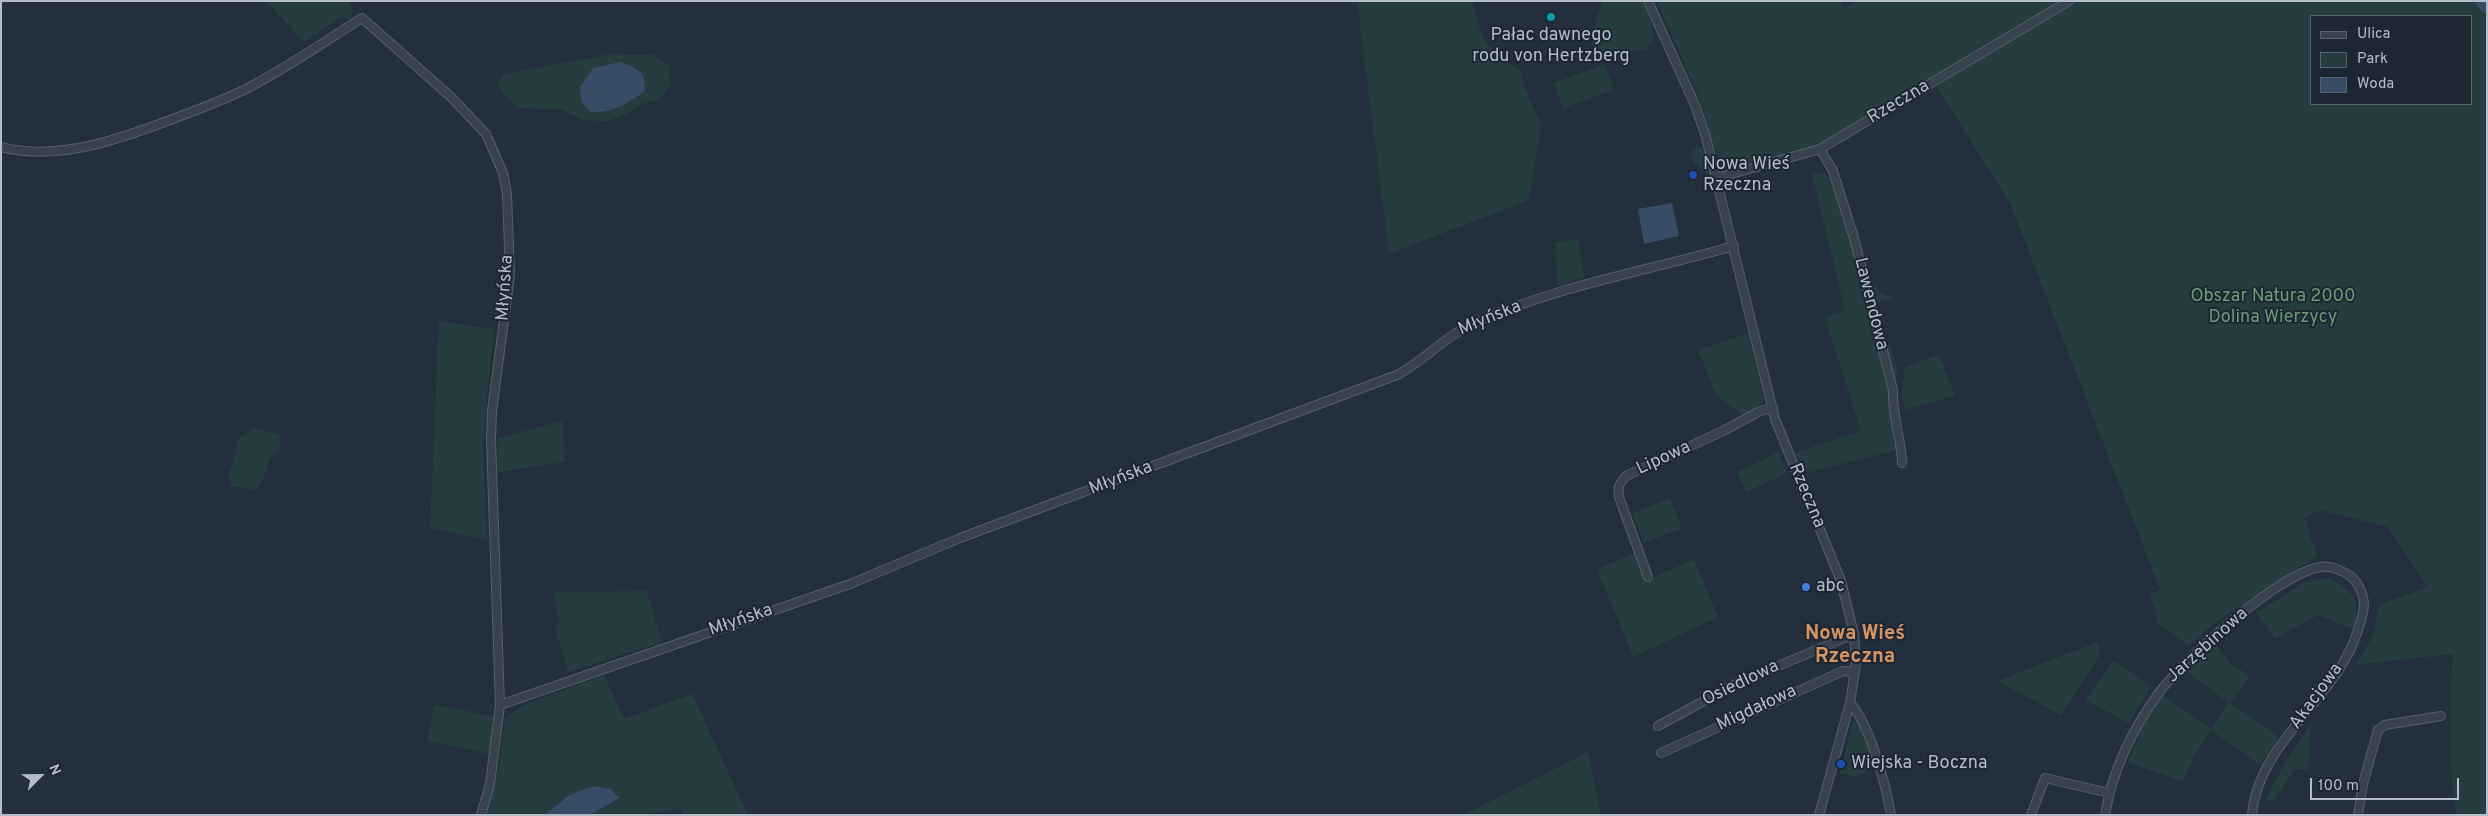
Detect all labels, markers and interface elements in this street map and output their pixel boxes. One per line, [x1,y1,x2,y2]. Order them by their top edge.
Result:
marker: Pałac dawnego rodu von Hertzberg [1545,11,1557,23]
legend [2310,15,2473,105]
place label: Pałac dawnego rodu von Hertzberg [1472,25,1630,68]
text: Ulica [2357,25,2390,44]
text: Park [2357,50,2388,69]
text: Woda [2357,75,2394,94]
street label: Rzeczna [1864,76,1934,130]
place label: Nowa Wieś Rzeczna [1703,154,1790,196]
marker: Nowa Wieś Rzeczna [1687,169,1699,181]
street label: Młyńska [493,254,519,322]
street label: Lawendowa [1848,256,1892,352]
park label: Obszar Natura 2000 Dolina Wierzycy [2190,286,2356,328]
street label: Młyńska [1455,297,1525,341]
street label: Lipowa [1634,437,1694,481]
street label: Młyńska [1086,457,1156,501]
street label: Rzeczna [1783,460,1829,532]
place label: abc [1816,576,1845,598]
marker: abc [1800,581,1812,593]
street label: Młyńska [706,600,776,642]
street label: Jarzębinowa [2163,604,2253,688]
district label: Nowa Wieś Rzeczna [1805,623,1905,670]
street label: Osiedlowa [1699,656,1783,712]
street label: Akacjowa [2286,660,2348,734]
street label: Migdałowa [1714,681,1800,737]
north arrow [15,751,65,801]
place label: Wiejska - Boczna [1851,753,1988,775]
marker: Wiejska - Boczna [1835,758,1847,770]
text: N [44,762,64,778]
scale bar [2313,768,2462,800]
text: 100 m [2318,777,2359,796]

